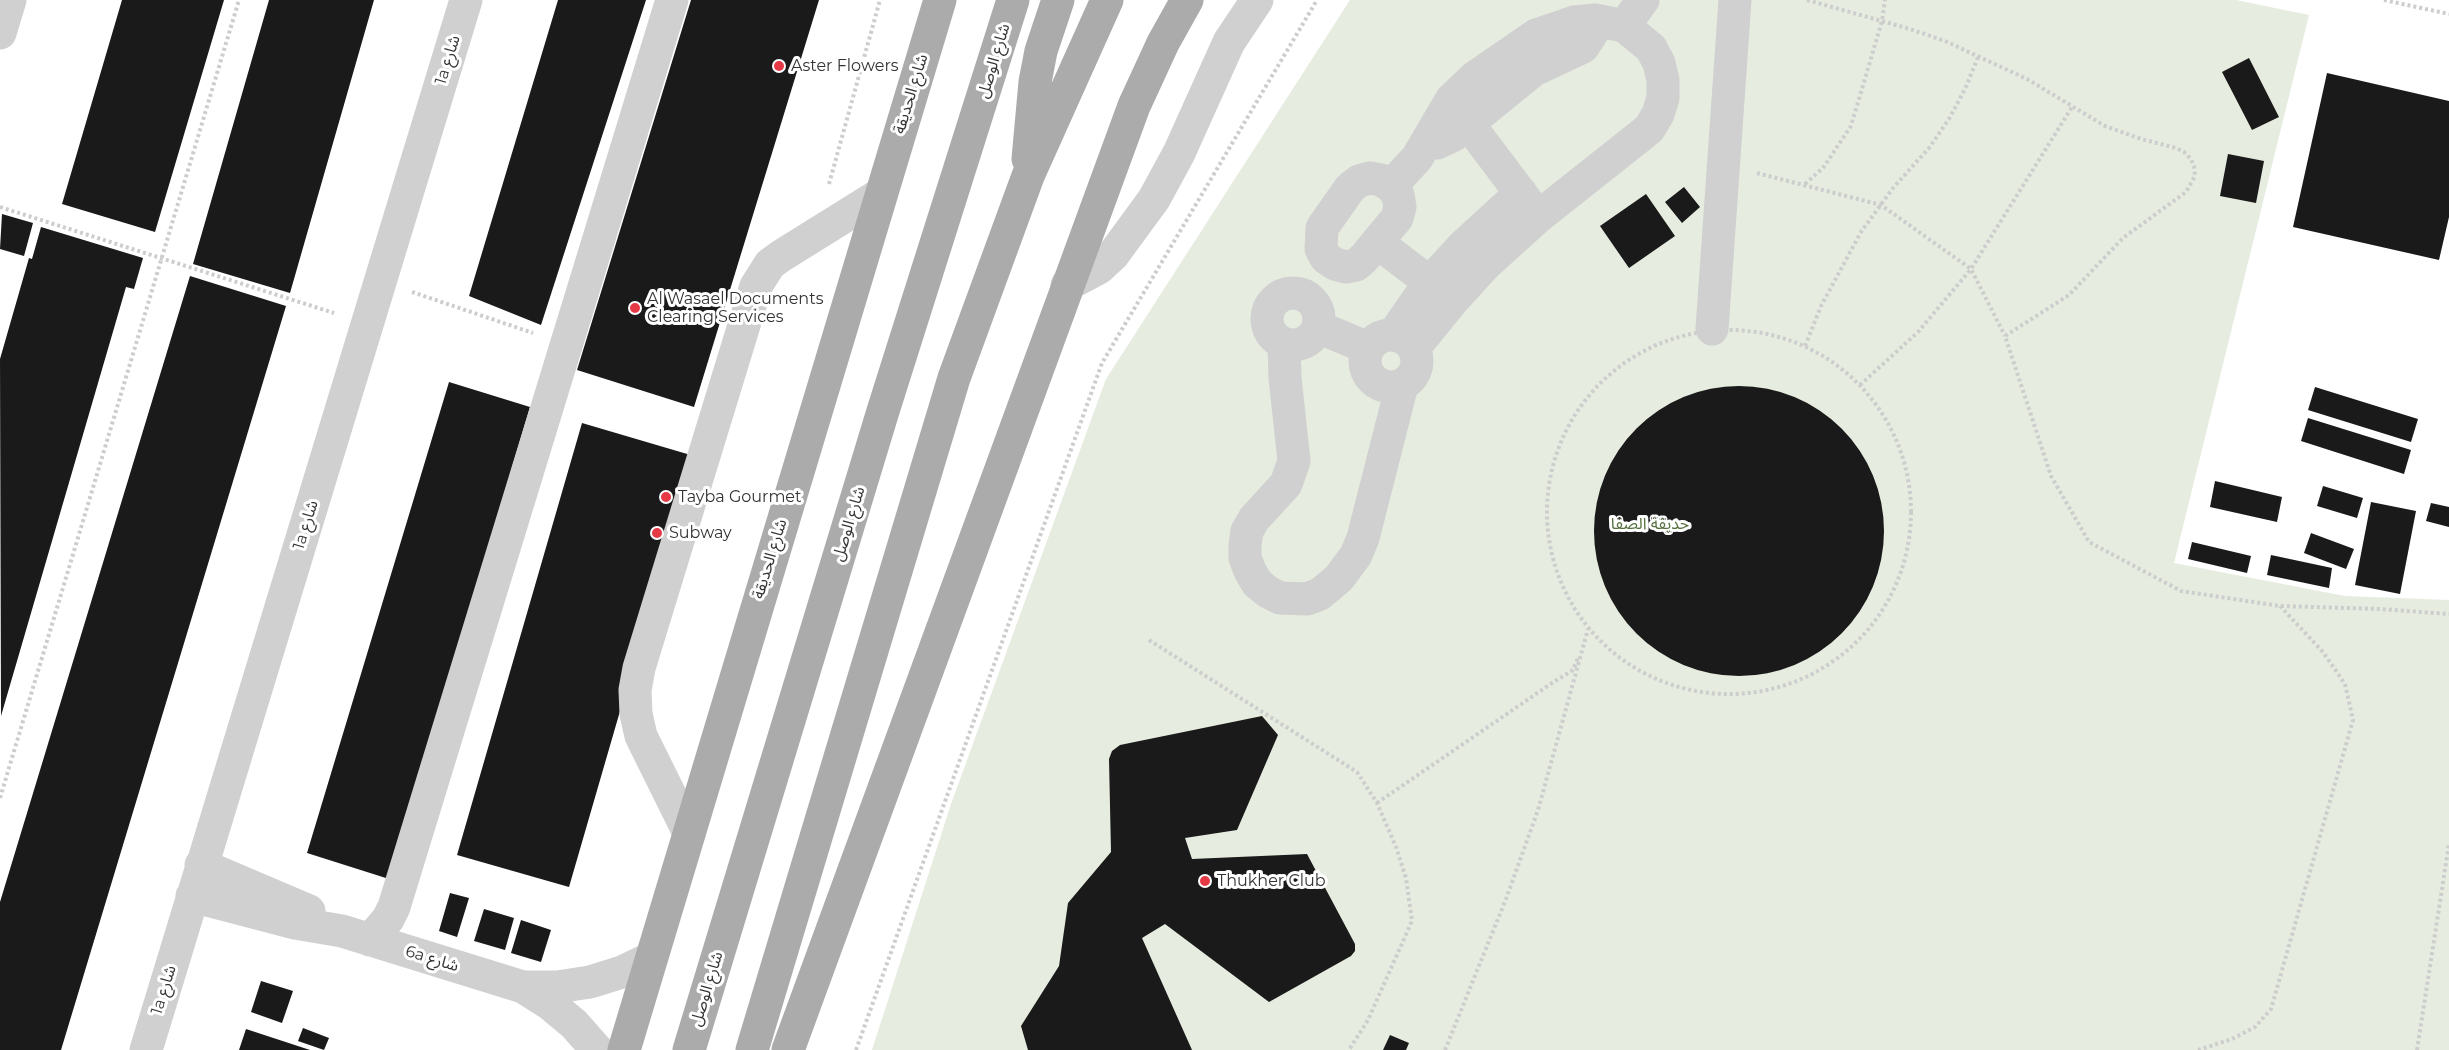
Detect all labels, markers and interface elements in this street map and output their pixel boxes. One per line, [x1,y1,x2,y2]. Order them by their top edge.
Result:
street label: شارع الوصل [974,21,1014,101]
street label: 1a شارع [431,33,465,87]
street label: شارع الحديقة [890,52,932,136]
place label: Aster Flowers [791,56,899,76]
marker: Aster Flowers [772,59,786,73]
place label: Al Wasael Documents Clearing Services [647,289,823,327]
marker: Al Wasael Documents Clearing Services [628,301,642,315]
street label: شارع الوصل [829,484,869,564]
place label: Tayba Gourmet [678,487,802,507]
marker: Tayba Gourmet [659,490,673,504]
street label: 1a شارع [289,498,323,552]
park label: حديقة الصفا [1611,514,1689,534]
street label: شارع الحديقة [749,517,791,601]
place label: Subway [669,523,732,543]
marker: Subway [650,526,664,540]
place label: Thukher Club [1217,871,1326,891]
marker: Thukher Club [1198,874,1212,888]
street label: 6a شارع [403,942,461,976]
street label: شارع الوصل [687,949,727,1029]
street label: 1a شارع [147,963,181,1017]

